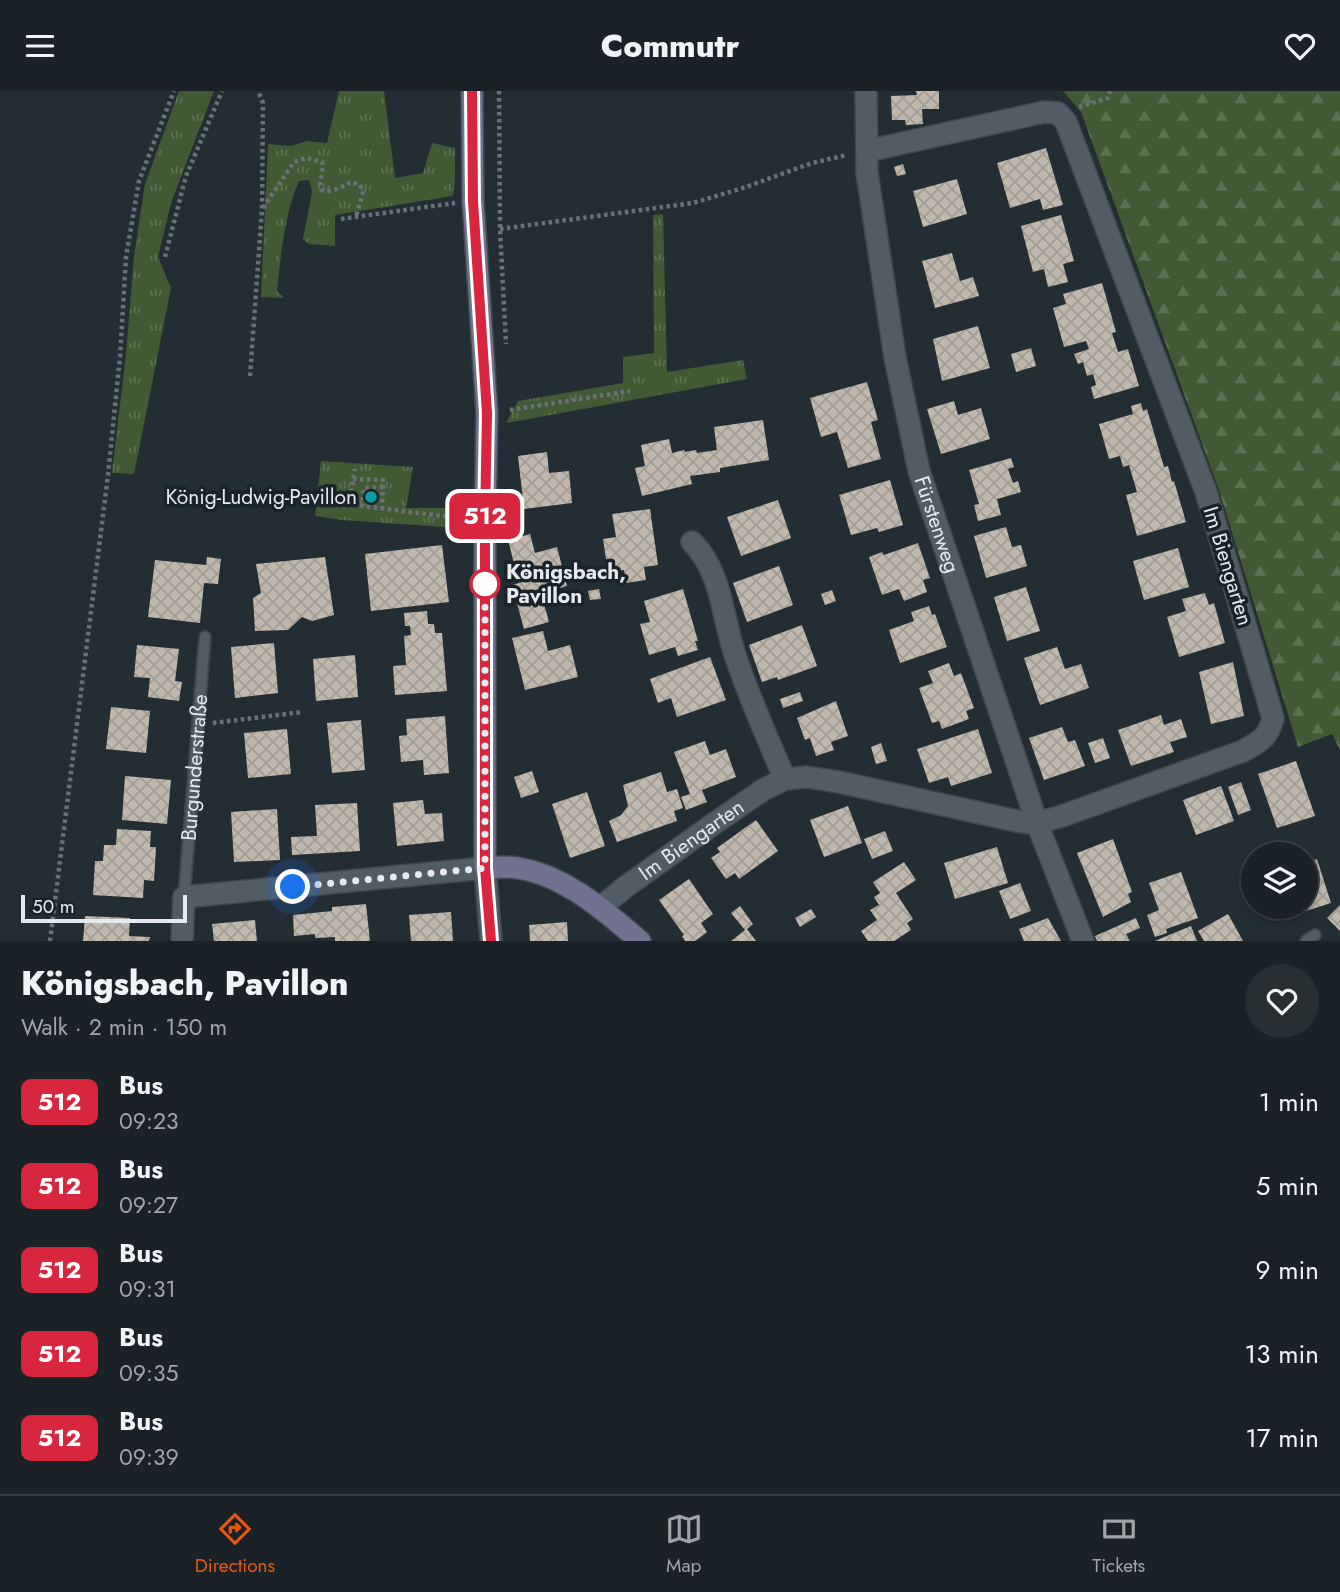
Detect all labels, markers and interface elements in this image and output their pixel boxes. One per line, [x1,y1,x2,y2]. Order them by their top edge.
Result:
text: Commutr [601,23,739,69]
icon: menu [21,27,59,65]
icon: heart [1281,27,1319,65]
street label: Fürstenweg [907,472,967,577]
place label: König-Ludwig-Pavillon [166,482,357,512]
marker: König-Ludwig-Pavillon [363,489,379,505]
line badge: 512 [445,493,525,539]
text: 512 [463,498,507,533]
street label: Im Biengarten [1196,503,1260,629]
place label: Königsbach, Pavillon [506,557,626,611]
marker: Königsbach, Pavillon [470,569,500,599]
street label: Burgunderstraße [174,693,215,842]
street label: Im Biengarten [633,792,750,888]
map controls [1241,842,1318,919]
button: layers [1241,842,1318,919]
your location [275,869,310,904]
scale bar [21,892,187,924]
text: 50 m [32,893,75,920]
text: Königsbach, Pavillon [21,960,349,1007]
button: heart [1245,964,1319,1038]
text: Walk · 2 min · 150 m [21,1010,227,1044]
text: Bus [119,1066,163,1104]
text: 1 min [1259,1083,1319,1121]
text: 512 [38,1084,81,1119]
text: 09:23 [119,1104,179,1138]
text: Bus [119,1150,163,1188]
text: 5 min [1256,1167,1319,1205]
text: 512 [38,1168,81,1203]
text: 09:27 [119,1188,178,1222]
text: Bus [119,1234,163,1272]
text: 9 min [1256,1251,1319,1289]
text: 512 [38,1252,81,1287]
text: 09:31 [119,1272,176,1306]
text: Bus [119,1318,163,1356]
text: 13 min [1245,1335,1319,1373]
text: 512 [38,1336,81,1371]
text: 09:35 [119,1356,178,1390]
text: Bus [119,1402,163,1440]
text: 17 min [1245,1419,1319,1457]
text: 512 [38,1420,81,1455]
text: 09:39 [119,1440,179,1474]
tab: Directions [195,1510,275,1579]
tab: Map [665,1510,703,1579]
tab: Tickets [1092,1510,1145,1579]

